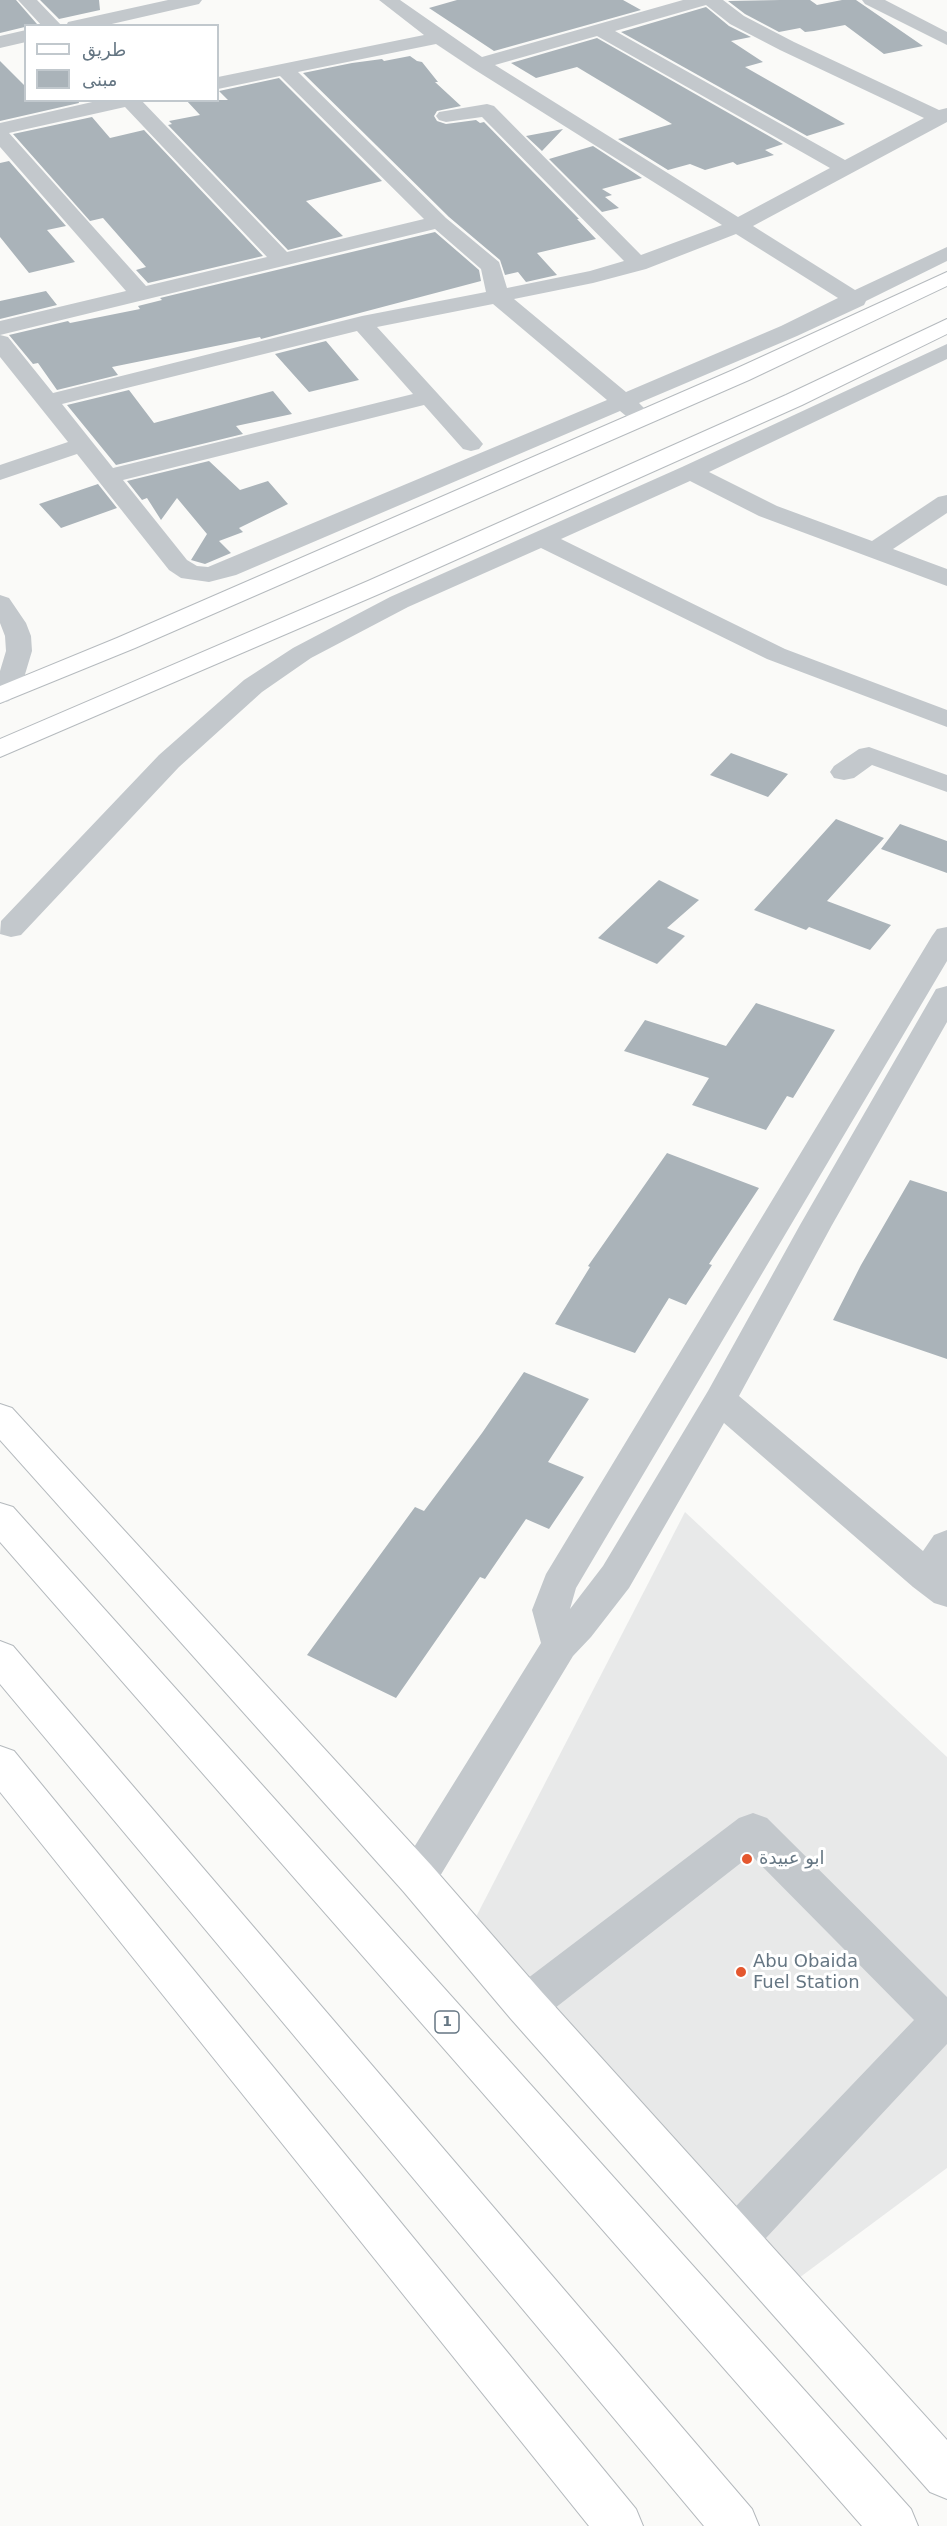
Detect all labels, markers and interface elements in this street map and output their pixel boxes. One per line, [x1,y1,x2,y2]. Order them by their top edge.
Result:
legend [24,24,219,102]
text: طريق [82,39,126,60]
text: مبنى [82,69,118,90]
place label: ابو عبيدة [759,1848,825,1870]
marker: ابو عبيدة [740,1852,754,1866]
place label: Abu Obaida Fuel Station [753,1951,860,1994]
marker: Abu Obaida Fuel Station [734,1965,748,1979]
road number: 1 [435,2011,459,2033]

